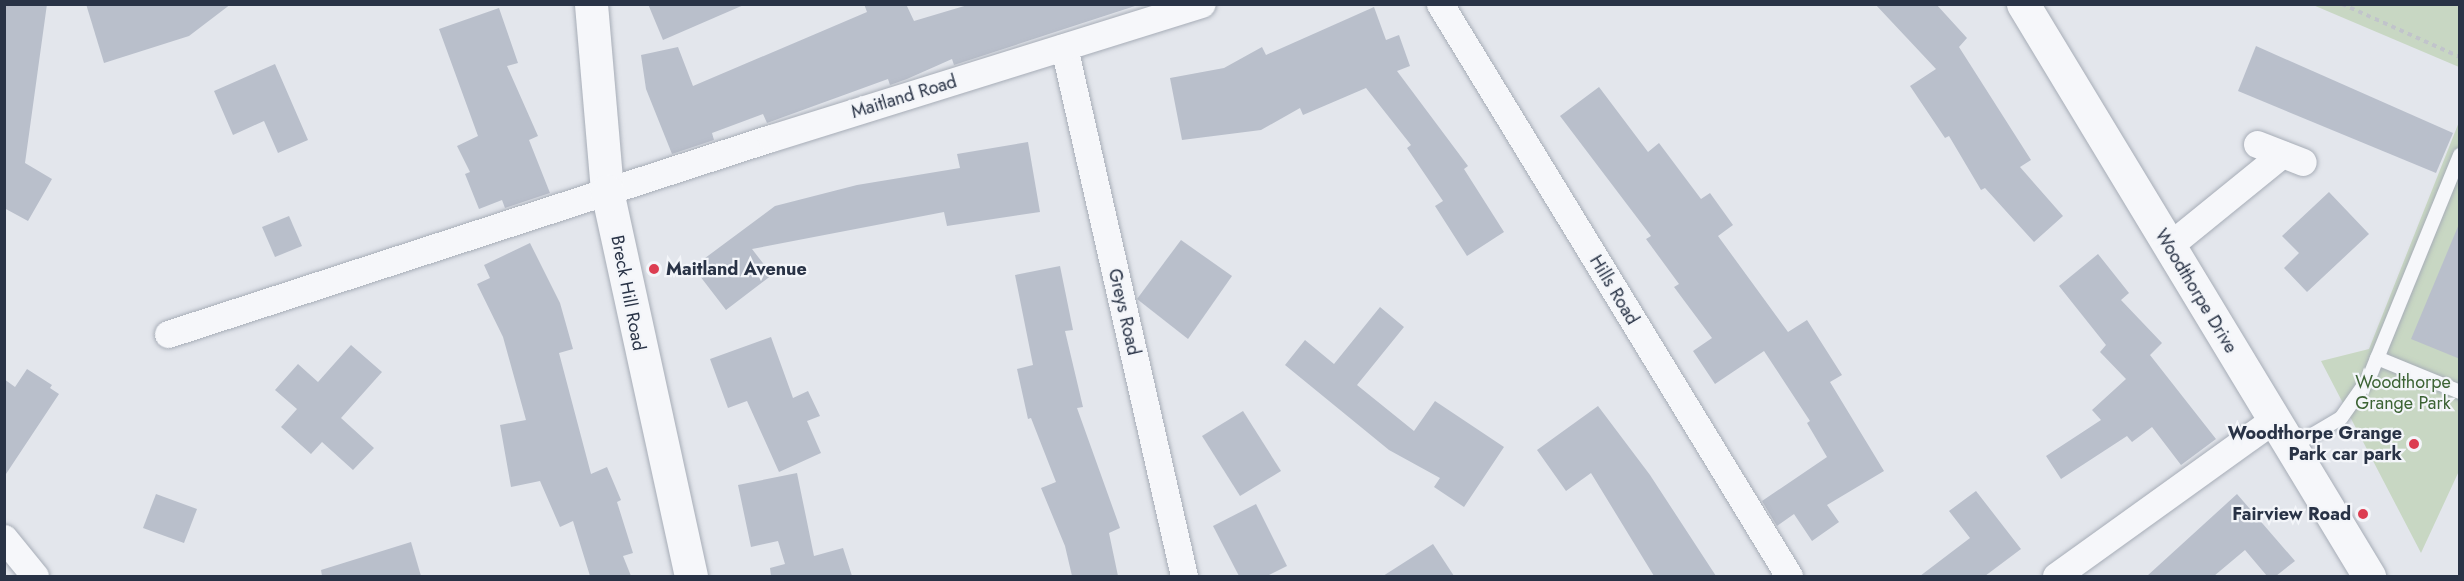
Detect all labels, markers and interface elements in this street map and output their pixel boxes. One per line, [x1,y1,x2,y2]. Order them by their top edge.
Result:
street label: Maitland Road [849,71,959,123]
street label: Woodthorpe Drive [2150,225,2242,357]
street label: Breck Hill Road [606,233,650,353]
street label: Hills Road [1585,251,1643,329]
place label: Maitland Avenue [666,258,807,280]
marker: Maitland Avenue [647,262,661,276]
street label: Greys Road [1104,267,1144,357]
park label: Woodthorpe Grange Park [2355,372,2451,415]
place label: Woodthorpe Grange Park car park [2228,423,2402,466]
marker: Woodthorpe Grange Park car park [2407,437,2421,451]
place label: Fairview Road [2232,503,2351,525]
marker: Fairview Road [2356,507,2370,521]

